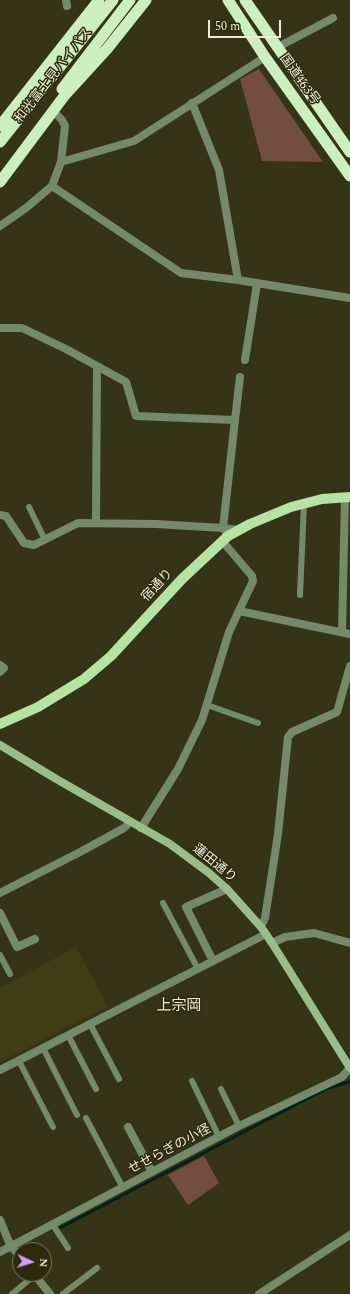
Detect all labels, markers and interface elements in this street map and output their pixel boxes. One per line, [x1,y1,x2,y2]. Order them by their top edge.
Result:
scale bar [210,12,283,38]
text: 50 m [215,17,240,36]
street label: 和光富士見バイパス [12,25,96,127]
street label: 国道463号 [275,52,323,108]
street label: 宿通り [139,566,177,606]
street label: 蓮田通り [189,842,239,886]
district label: 上宗岡 [157,998,201,1016]
street label: せせらぎの小径 [126,1122,214,1178]
north arrow [12,1242,52,1282]
text: N [35,1258,52,1268]

